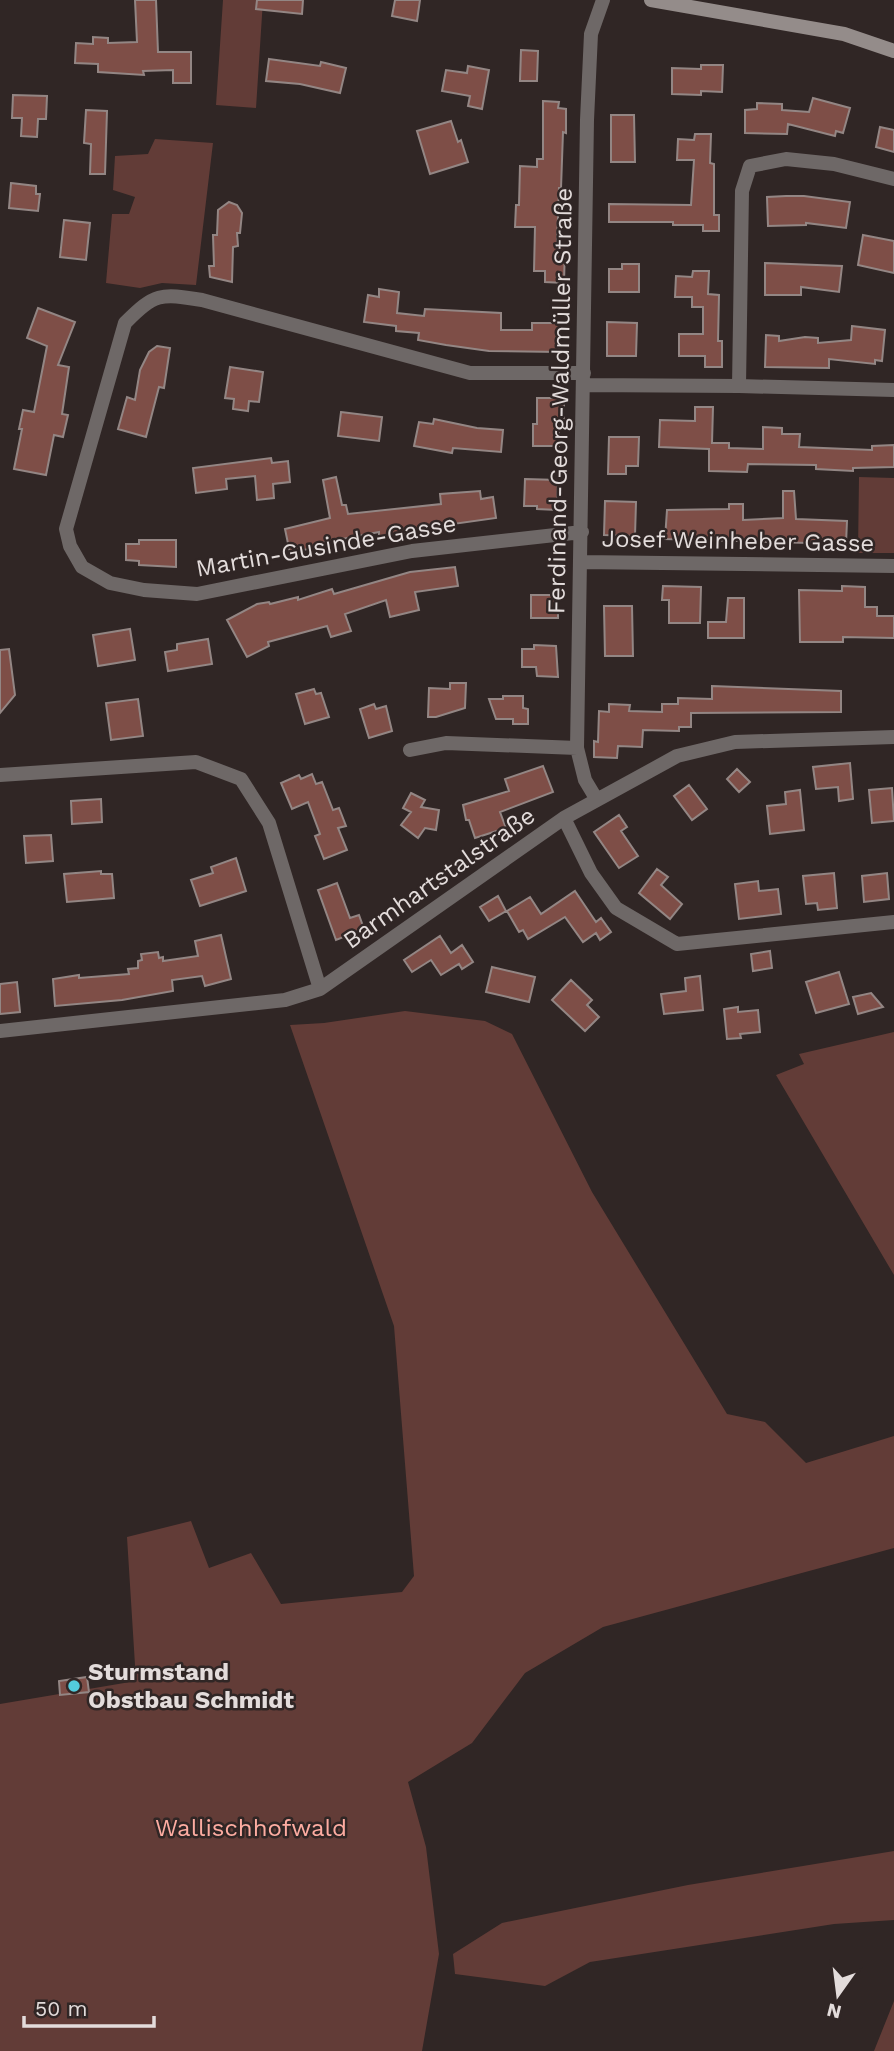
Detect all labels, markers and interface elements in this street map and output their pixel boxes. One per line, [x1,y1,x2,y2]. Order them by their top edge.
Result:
street label: Ferdinand-Georg-Waldmüller Straße [542,188,578,614]
street label: Martin-Gusinde-Gasse [194,509,458,583]
street label: Josef Weinheber Gasse [601,525,875,557]
street label: Barmhartstalstraße [338,801,540,955]
place label: Sturmstand Obstbau Schmidt [88,1658,294,1714]
marker: Sturmstand Obstbau Schmidt [66,1678,82,1694]
park label: Wallischhofwald [155,1814,347,1842]
north arrow [803,1960,873,2030]
scale bar [24,1984,154,2028]
text: 50 m [35,1996,87,2021]
text: N [824,1998,844,2024]

